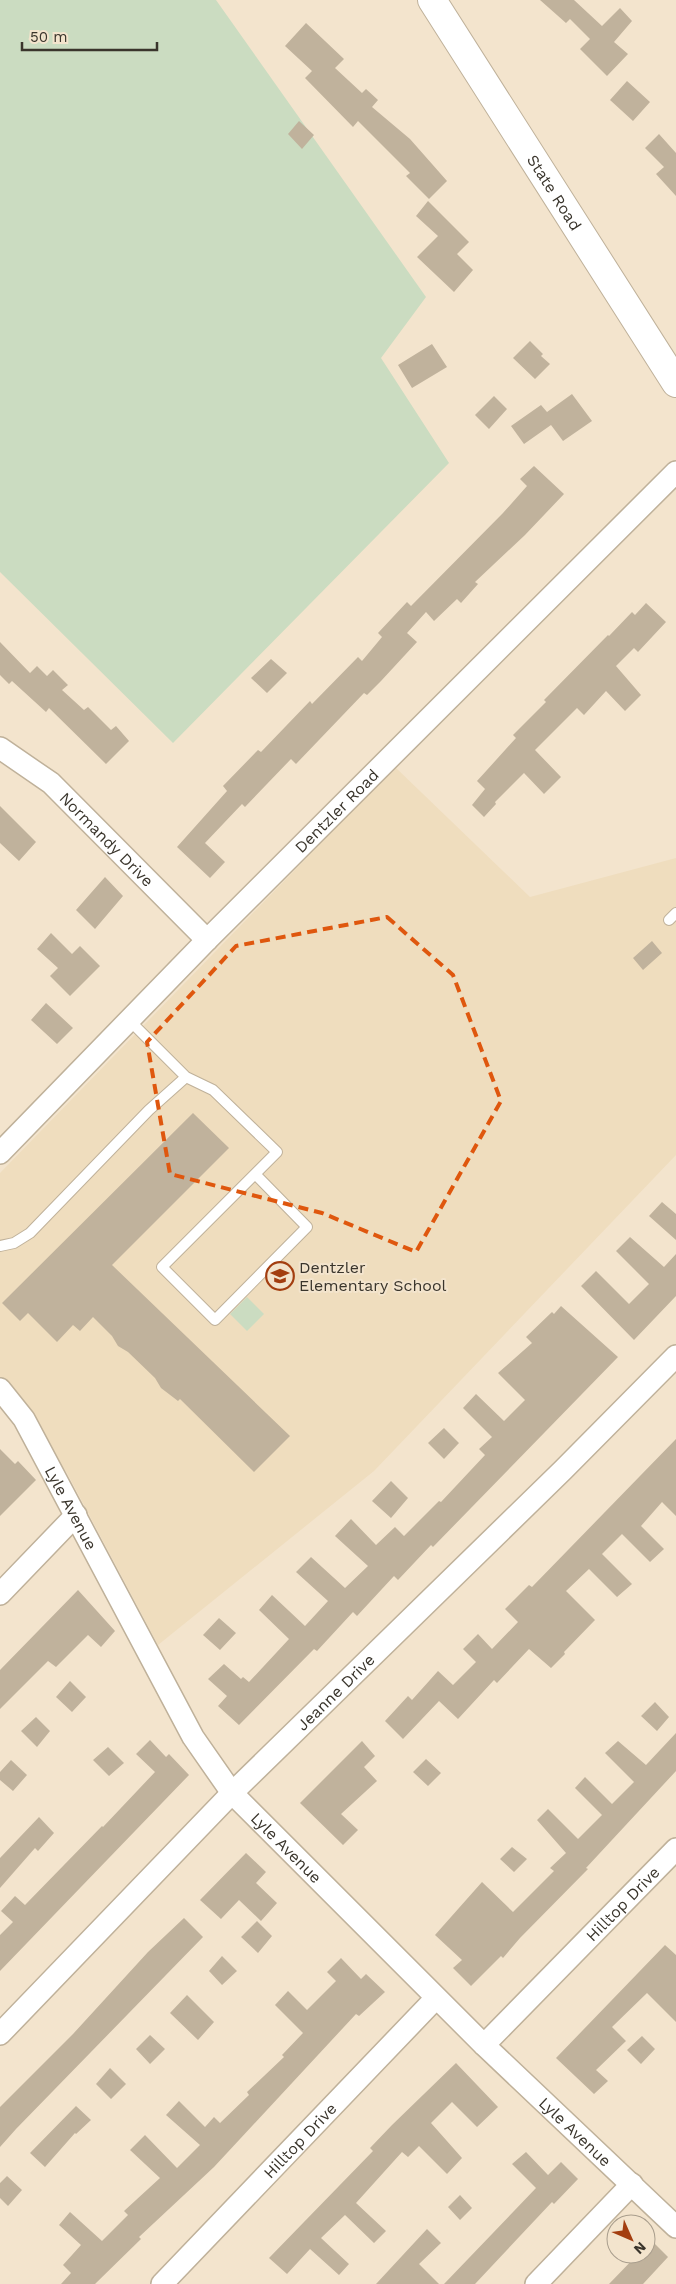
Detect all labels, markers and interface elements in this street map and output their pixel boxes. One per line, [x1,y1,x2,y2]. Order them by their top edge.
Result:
scale bar [22,20,158,52]
text: 50 m [30,28,67,46]
street label: State Road [523,151,585,234]
street label: Dentzler Road [291,765,383,857]
street label: Normandy Drive [56,788,157,891]
place label: Dentzler Elementary School [299,1258,447,1295]
school or university icon: Dentzler Elementary School [265,1261,295,1291]
street label: Lyle Avenue [41,1463,101,1553]
street label: Jeanne Drive [293,1650,379,1735]
street label: Lyle Avenue [247,1809,325,1887]
street label: Hilltop Drive [582,1863,664,1945]
street label: Lyle Avenue [535,2093,615,2170]
street label: Hilltop Drive [260,2099,340,2182]
north arrow [606,2214,656,2264]
text: N [631,2239,650,2258]

